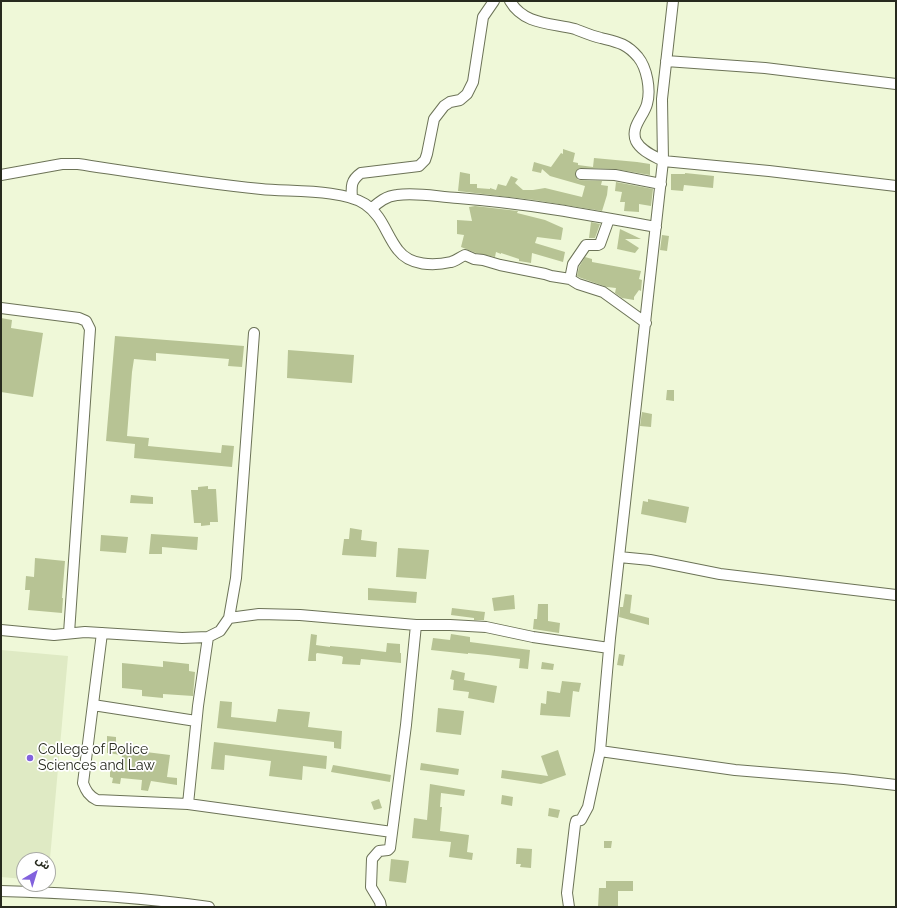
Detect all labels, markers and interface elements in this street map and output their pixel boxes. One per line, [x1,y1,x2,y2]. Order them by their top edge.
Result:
place label: College of Police Sciences and Law [38,742,155,774]
marker: College of Police Sciences and Law [25,753,35,763]
north arrow [16,852,56,892]
text: ش [33,853,53,873]

